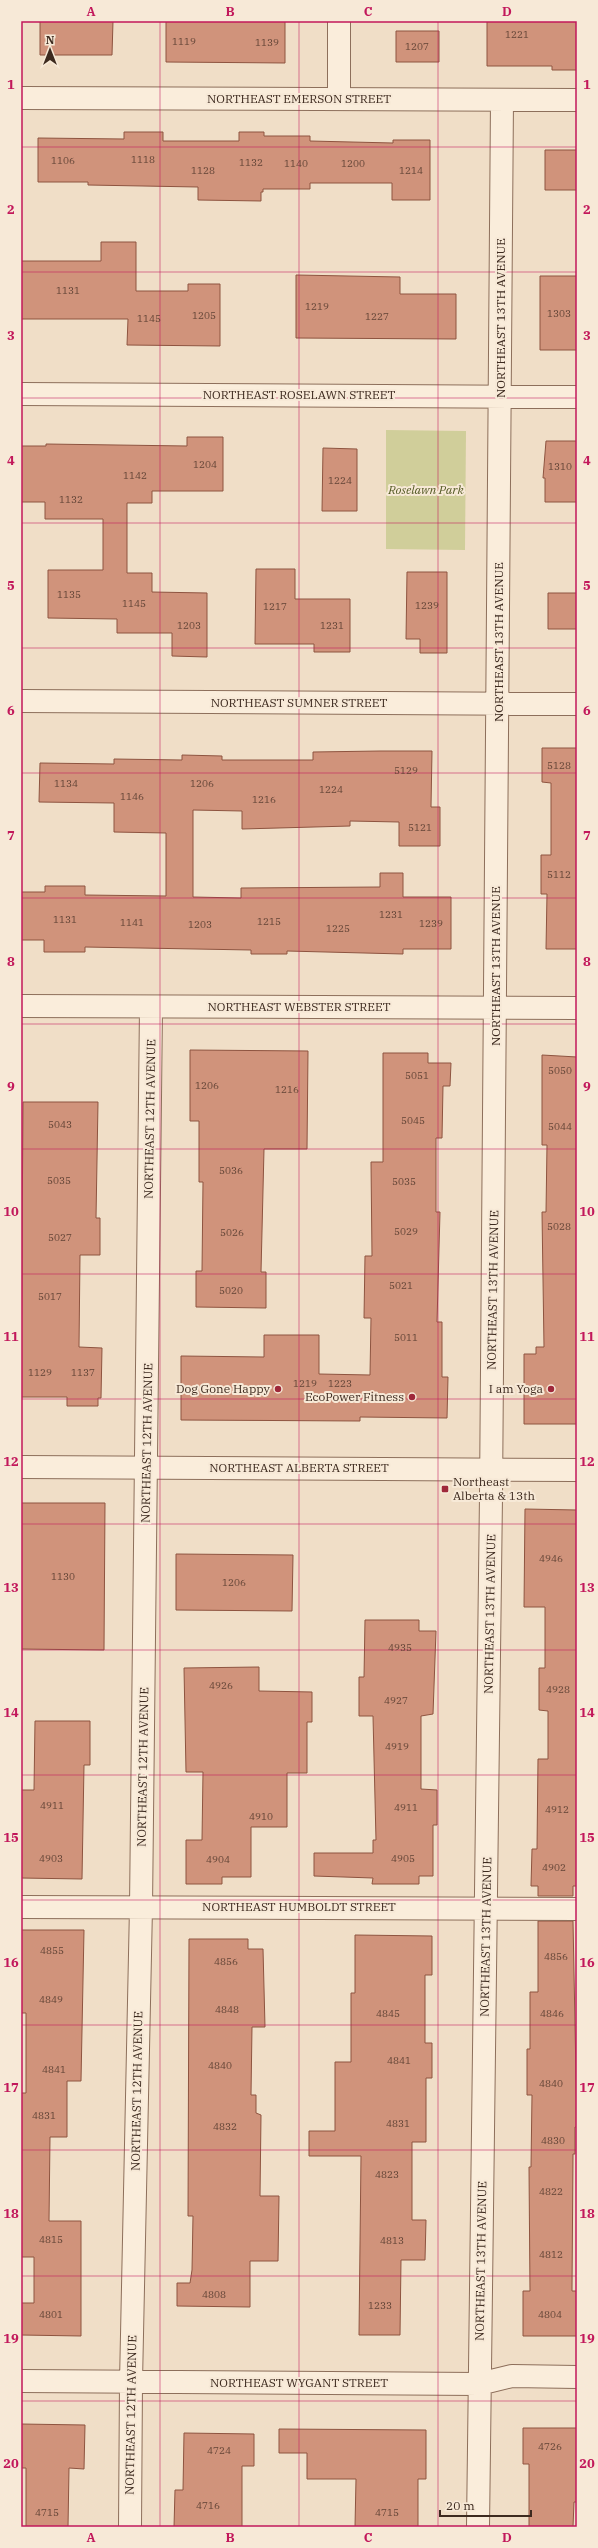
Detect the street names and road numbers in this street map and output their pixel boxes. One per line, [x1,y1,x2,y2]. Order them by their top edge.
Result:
street label: NORTHEAST EMERSON STREET [207,91,391,106]
street label: NORTHEAST 13TH AVENUE [493,238,508,398]
street label: NORTHEAST ROSELAWN STREET [203,387,395,402]
street label: NORTHEAST 13TH AVENUE [491,562,506,722]
street label: NORTHEAST SUMNER STREET [211,695,387,710]
street label: NORTHEAST 13TH AVENUE [488,886,503,1046]
street label: NORTHEAST WEBSTER STREET [207,999,391,1014]
street label: NORTHEAST 12TH AVENUE [141,1039,158,1199]
street label: NORTHEAST 13TH AVENUE [484,1210,501,1370]
street label: NORTHEAST 12TH AVENUE [138,1363,155,1523]
street label: NORTHEAST ALBERTA STREET [209,1460,389,1475]
street label: NORTHEAST 13TH AVENUE [481,1534,498,1694]
street label: NORTHEAST 12TH AVENUE [134,1687,151,1847]
street label: NORTHEAST 13TH AVENUE [477,1857,494,2017]
street label: NORTHEAST HUMBOLDT STREET [202,1899,396,1914]
street label: NORTHEAST 12TH AVENUE [128,2011,145,2171]
street label: NORTHEAST 13TH AVENUE [472,2181,489,2341]
street label: NORTHEAST 12TH AVENUE [122,2335,139,2495]
street label: NORTHEAST WYGANT STREET [210,2375,388,2390]

